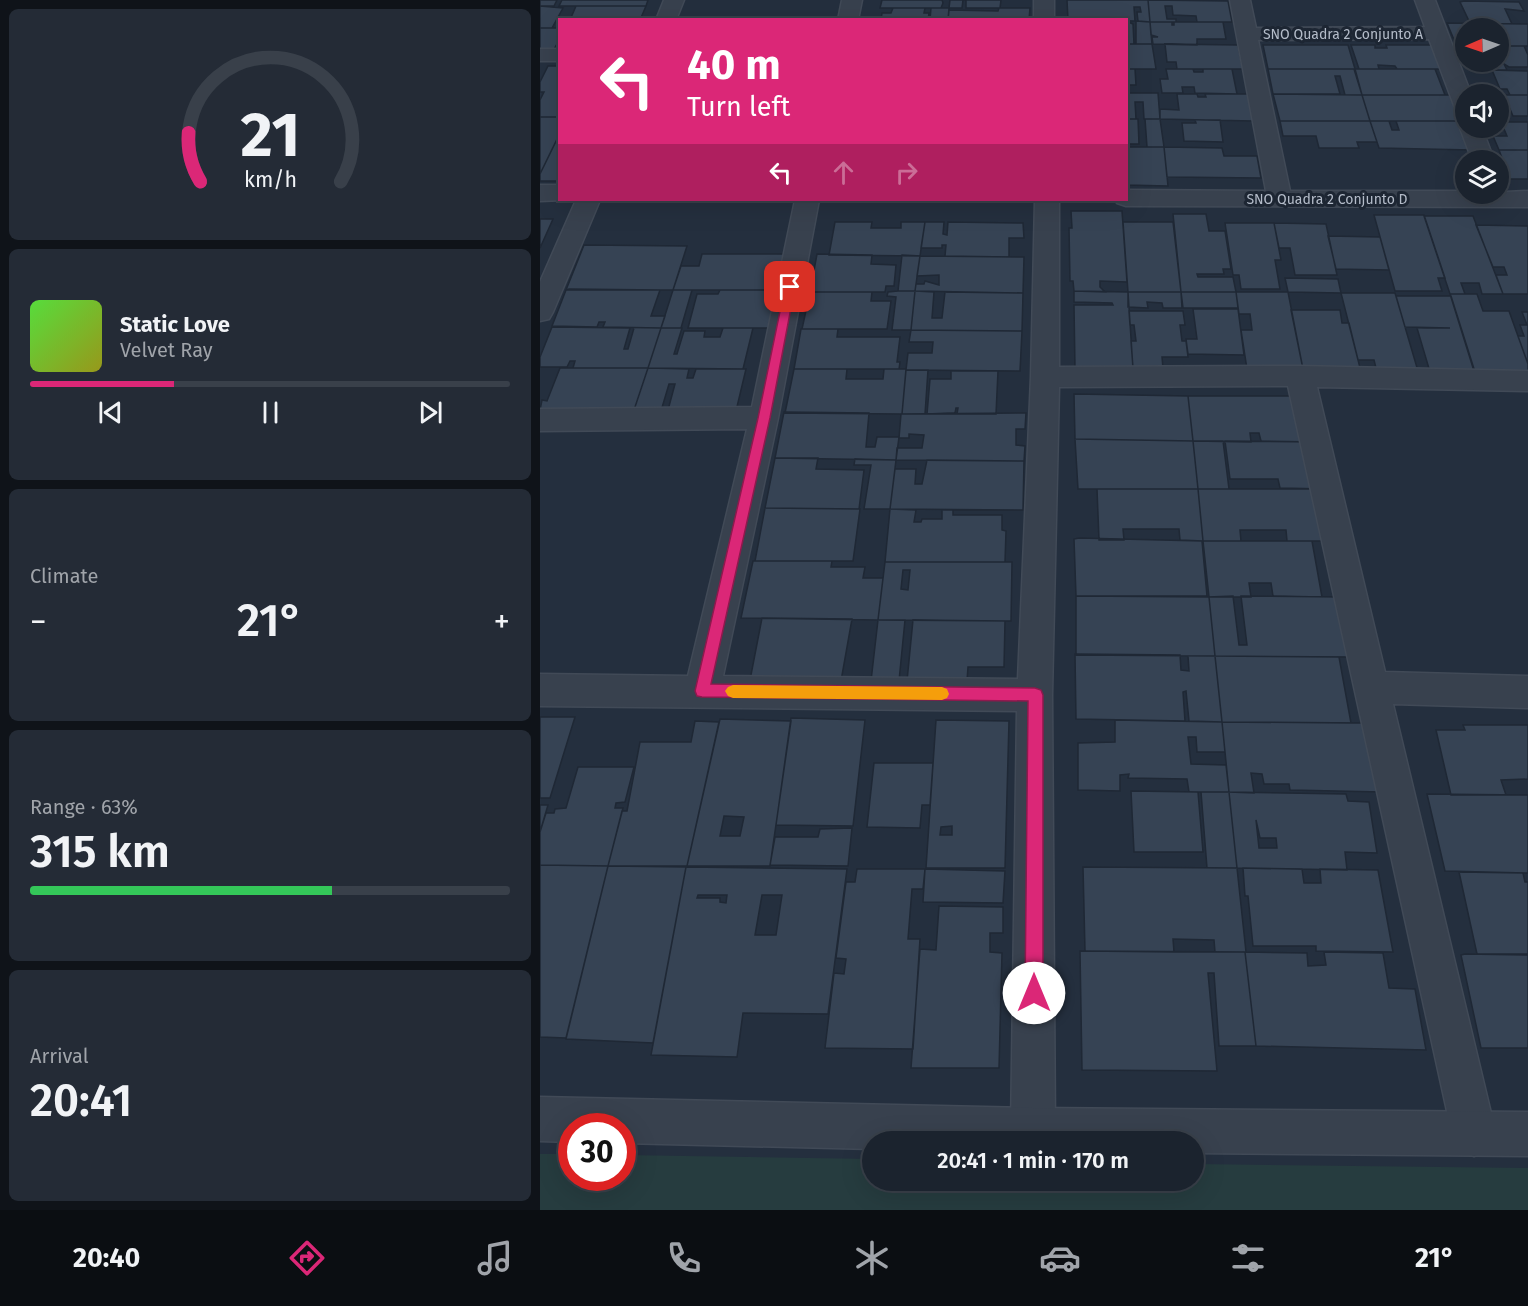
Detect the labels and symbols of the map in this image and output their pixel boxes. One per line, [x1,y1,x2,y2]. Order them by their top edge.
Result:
north arrow [1455,18,1509,72]
street label: SNO Quadra 2 Conjunto A [1263,26,1423,43]
street label: SNO Quadra 2 Conjunto D [1246,191,1408,208]
pin [764,261,815,312]
position arrow [1002,961,1066,1025]
speed limit sign: 30 [558,1113,636,1191]

